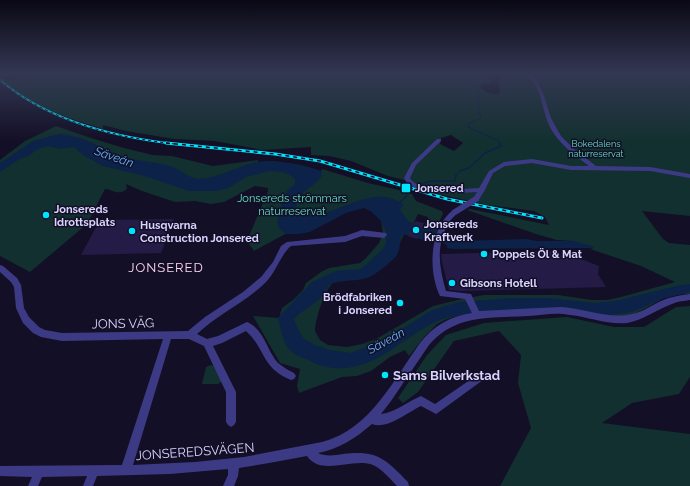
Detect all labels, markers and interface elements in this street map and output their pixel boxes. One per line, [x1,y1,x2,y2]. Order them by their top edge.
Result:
park label: Bokedalens naturreservat [568,139,624,159]
water label: Säveån [92,143,136,170]
marker: Jonsered [400,182,412,194]
place label: Jonsered [415,182,464,195]
park label: Jonsereds strömmars naturreservat [237,192,347,218]
place label: Jonsereds Idrottsplats [54,203,116,229]
marker: Jonsereds Idrottsplats [41,210,51,220]
place label: Jonsereds Kraftverk [424,218,479,244]
place label: Husqvarna Construction Jonsered [140,219,259,245]
marker: Jonsereds Kraftverk [411,225,421,235]
marker: Husqvarna Construction Jonsered [127,226,137,236]
place label: Poppels Öl & Mat [492,247,583,261]
marker: Poppels Öl & Mat [479,249,489,259]
district label: JONSERED [128,260,204,275]
place label: Gibsons Hotell [460,277,537,290]
marker: Gibsons Hotell [447,278,457,288]
place label: Brödfabriken i Jonsered [323,291,392,317]
marker: Brödfabriken i Jonsered [395,298,405,308]
street label: JONS VÄG [92,314,154,332]
water label: Säveån [364,325,407,357]
place label: Sams Bilverkstad [393,368,500,383]
marker: Sams Bilverkstad [380,370,390,380]
street label: JONSEREDSVÄGEN [135,439,255,463]

